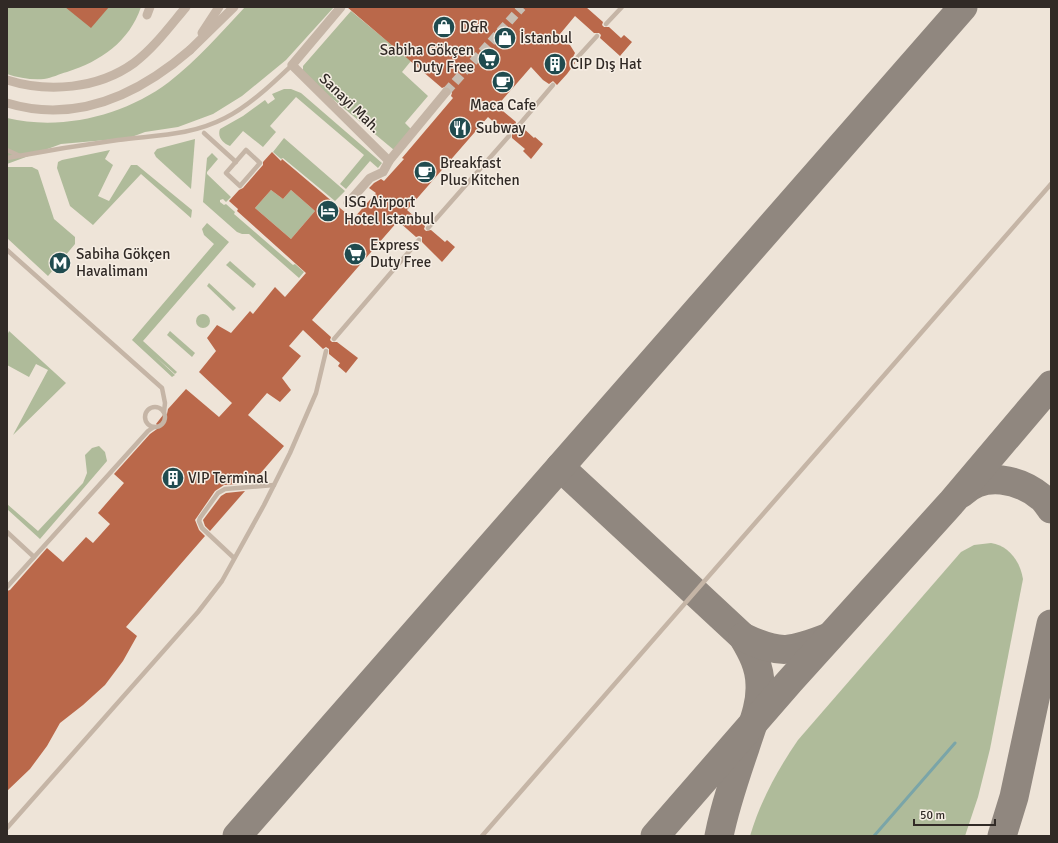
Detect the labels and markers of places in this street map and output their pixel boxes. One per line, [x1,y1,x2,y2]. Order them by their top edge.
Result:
shop icon: D&R [431,14,457,40]
place label: D&R [460,18,488,36]
shop icon: İstanbul [492,25,518,51]
place label: İstanbul [520,29,573,47]
place label: Sabiha Gökçen Duty Free [380,41,474,76]
supermarket icon: Sabiha Gökçen Duty Free [476,46,502,72]
building icon: CIP Dış Hat [542,51,568,77]
place label: CIP Dış Hat [570,55,642,73]
cafe icon: Maca Cafe [490,69,516,95]
place label: Maca Cafe [470,96,536,114]
restaurant icon: Subway [447,115,473,141]
place label: Subway [476,119,526,137]
place label: Breakfast Plus Kitchen [440,154,520,189]
cafe icon: Breakfast Plus Kitchen [412,159,438,185]
place label: ISG Airport Hotel Istanbul [344,193,435,228]
hotel icon: ISG Airport Hotel Istanbul [315,198,341,224]
place label: Express Duty Free [370,236,431,271]
supermarket icon: Express Duty Free [342,241,368,267]
place label: Sabiha Gökçen Havalimanı [76,245,170,280]
metro station icon: Sabiha Gökçen Havalimanı [47,250,73,276]
building icon: VIP Terminal [160,465,186,491]
place label: VIP Terminal [188,469,268,487]

